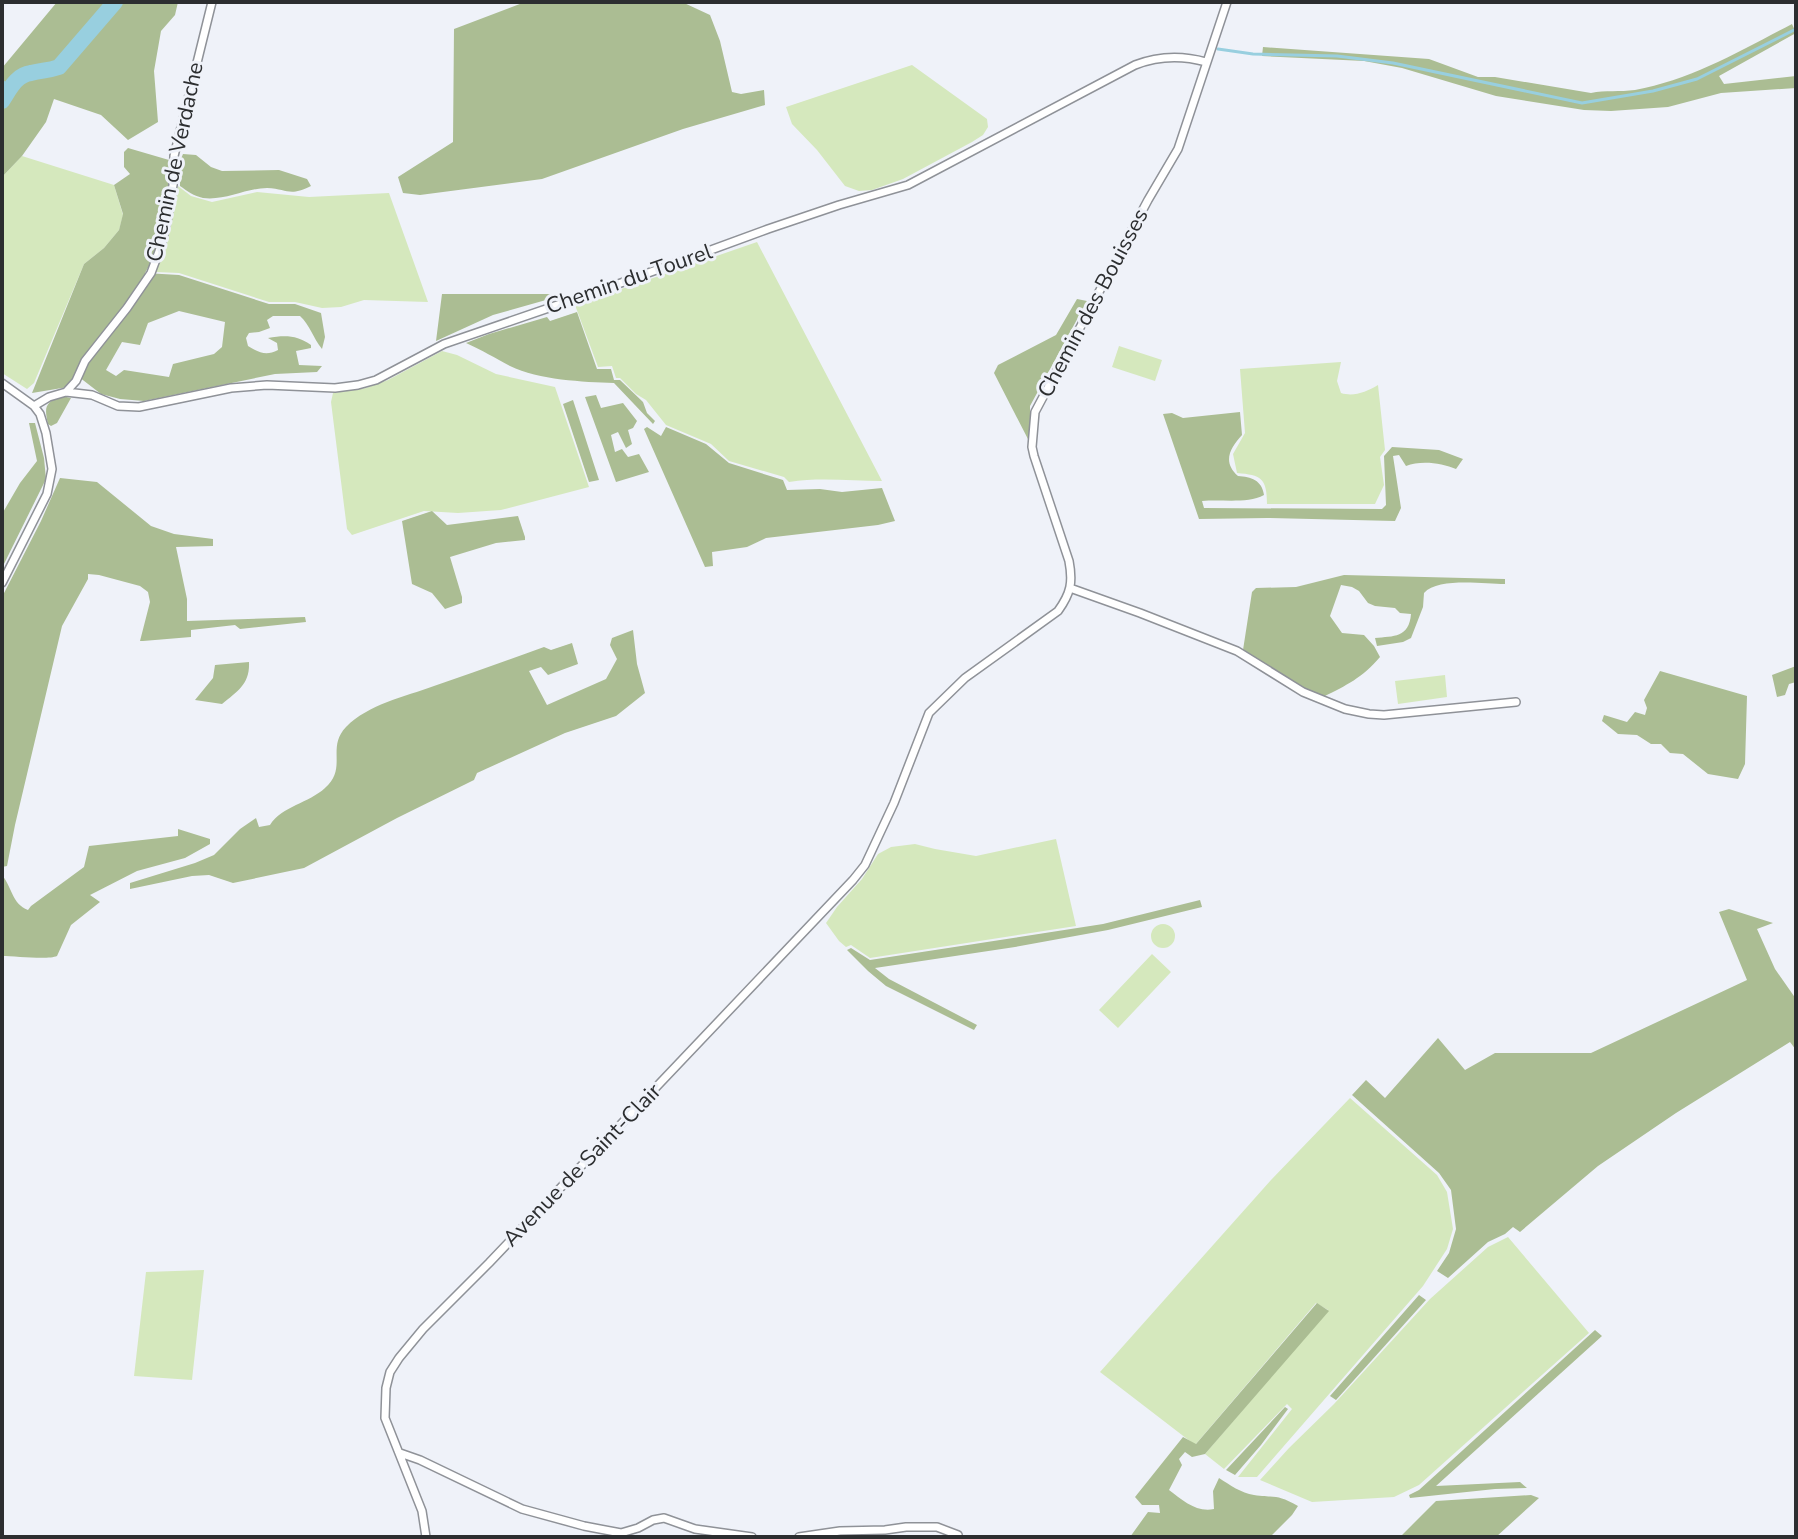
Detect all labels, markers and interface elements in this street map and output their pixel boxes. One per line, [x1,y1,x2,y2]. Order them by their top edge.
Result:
street label: Chemin de Verdache [139,59,211,265]
street label: Chemin des Bouisses [1030,203,1156,403]
street label: Chemin du Tourel [542,236,717,322]
street label: Avenue de Saint-Clair [496,1077,668,1253]

